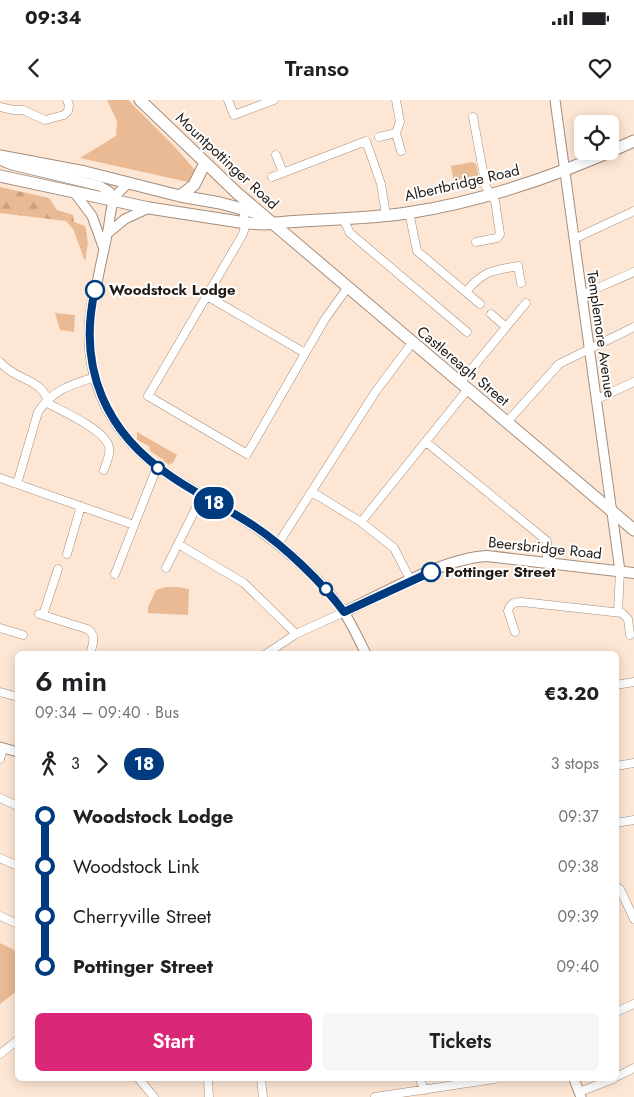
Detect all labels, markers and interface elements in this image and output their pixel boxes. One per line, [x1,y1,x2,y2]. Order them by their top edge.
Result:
text: 09:34 [25,4,81,31]
text: Transo [285,52,349,84]
icon: back [20,54,48,82]
icon: heart [586,54,614,82]
street label: Mountpottinger Road [171,107,283,215]
map controls [574,115,619,160]
button: locate [574,115,619,160]
street label: Albertbridge Road [402,159,522,207]
street label: Templemore Avenue [581,269,621,399]
place label: Woodstock Lodge [109,279,236,301]
marker: Woodstock Lodge [85,280,105,300]
street label: Castlereagh Street [412,321,514,412]
unlabelled marker [151,461,165,475]
line badge: 18 [192,487,236,519]
text: 18 [204,490,224,516]
street label: Beersbridge Road [487,531,603,565]
place label: Pottinger Street [445,561,556,583]
marker: Pottinger Street [421,562,441,582]
unlabelled marker [319,582,333,596]
text: 6 min [35,661,107,702]
text: €3.20 [544,680,599,707]
text: 09:34 – 09:40 · Bus [35,701,179,724]
icon: walk [35,750,63,778]
icon: forward [88,750,116,778]
text: 18 [134,751,154,777]
text: 3 [71,752,80,775]
text: 3 stops [551,752,599,775]
text: Woodstock Lodge [73,803,233,830]
text: 09:37 [558,805,599,828]
text: Woodstock Link [73,853,199,880]
text: 09:38 [558,855,599,878]
text: Cherryville Street [73,903,211,930]
text: 09:39 [557,905,599,928]
text: Pottinger Street [73,953,213,980]
text: 09:40 [556,955,599,978]
button: Start [35,1013,312,1071]
button: Tickets [322,1013,599,1071]

